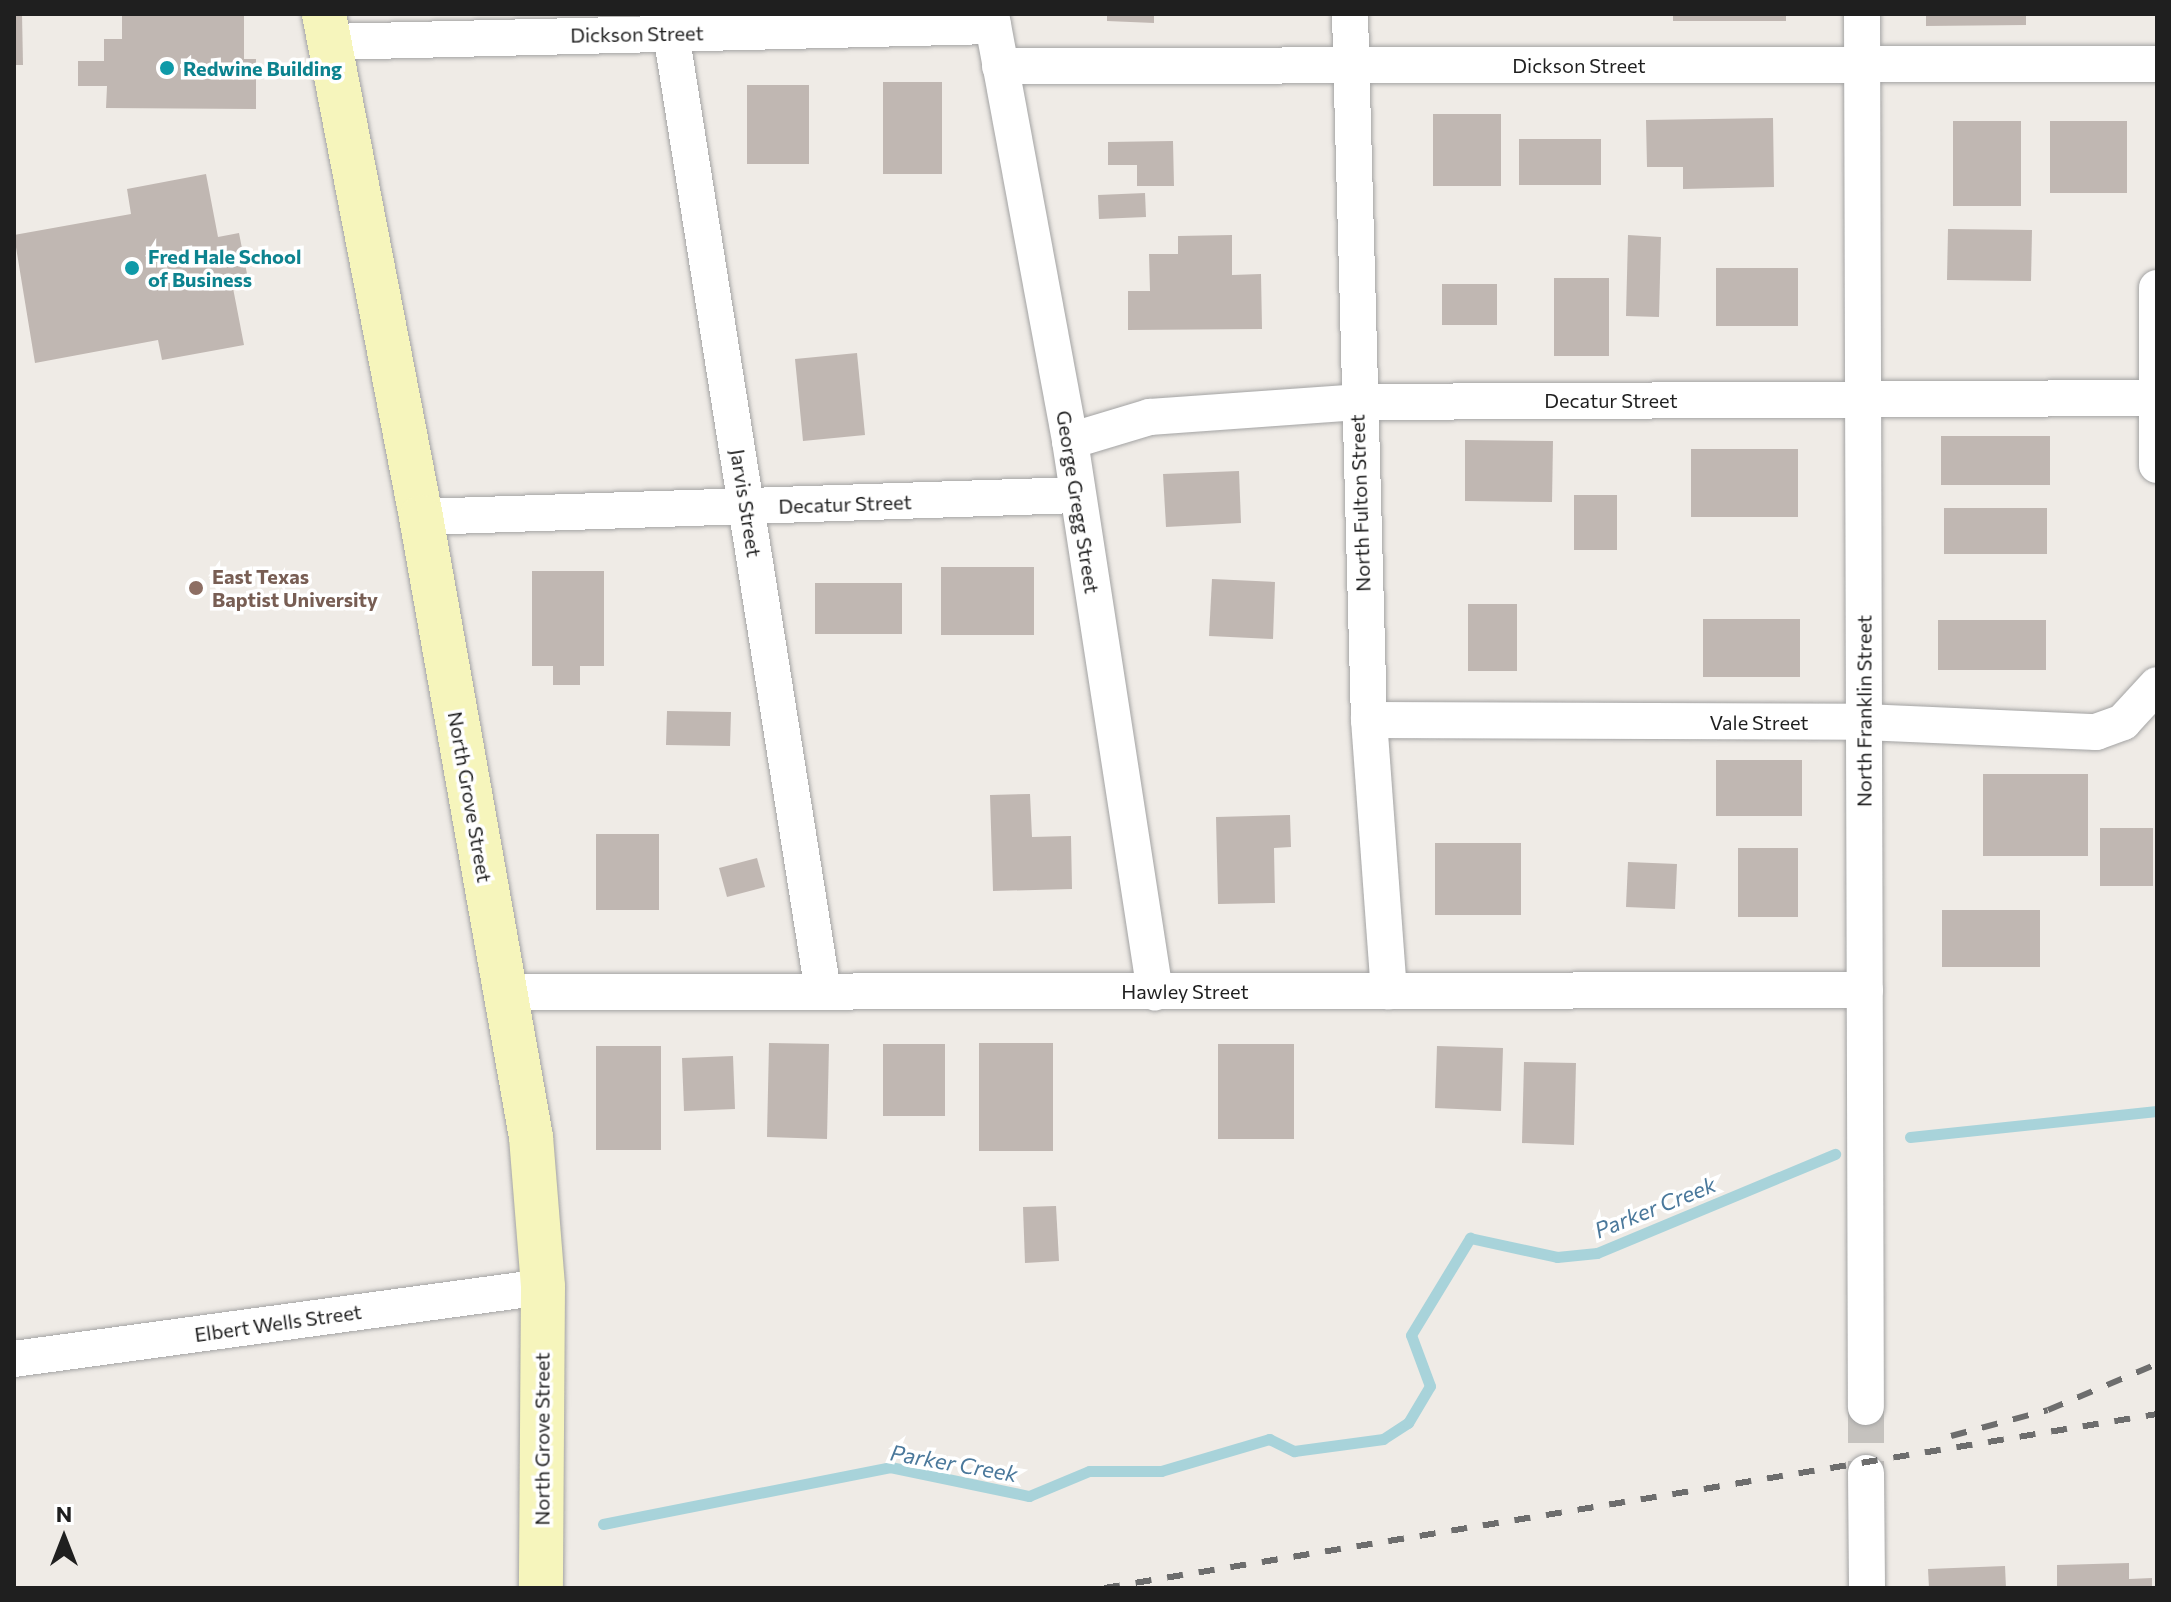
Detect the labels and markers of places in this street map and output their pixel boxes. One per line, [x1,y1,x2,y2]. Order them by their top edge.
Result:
place label: Redwine Building [183,56,342,80]
marker: Redwine Building [158,59,176,77]
place label: Fred Hale School of Business [148,244,301,291]
marker: Fred Hale School of Business [123,259,141,277]
place label: East Texas Baptist University [212,564,378,611]
marker: East Texas Baptist University [187,579,205,597]

